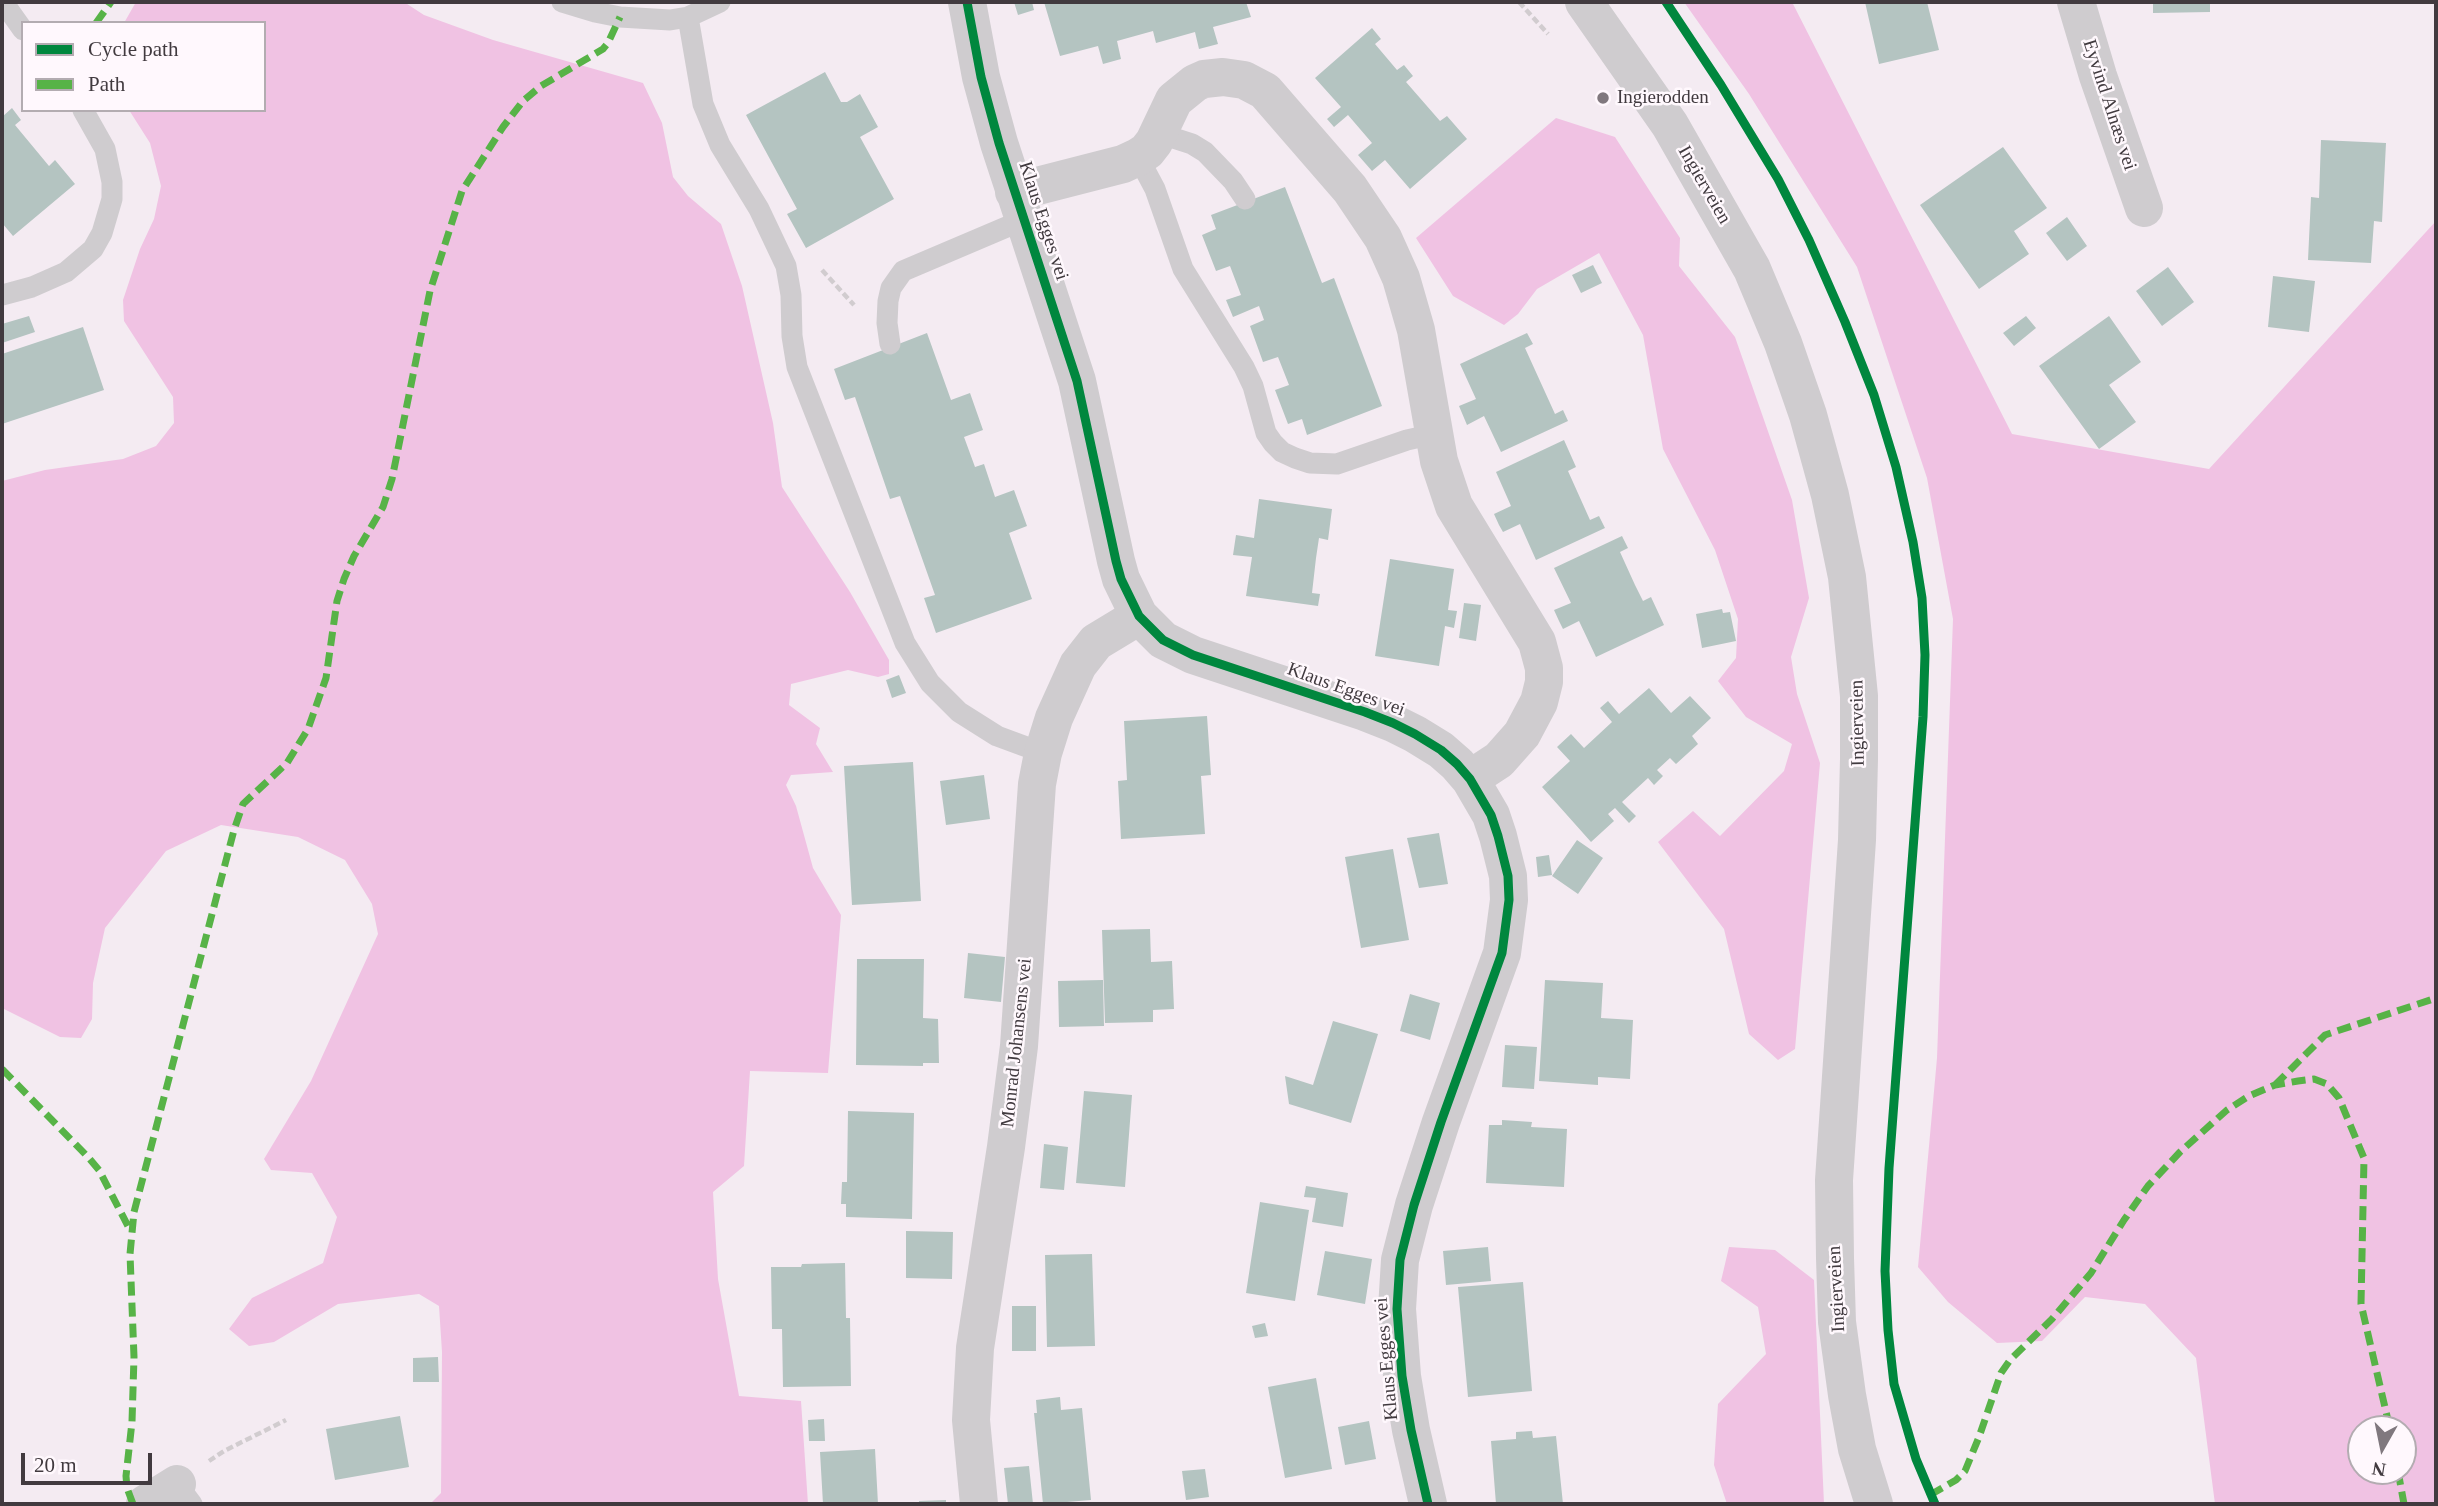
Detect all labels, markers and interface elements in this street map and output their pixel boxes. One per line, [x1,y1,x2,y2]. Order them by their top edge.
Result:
legend [21,21,266,112]
text: Cycle path [88,37,178,61]
street label: Eyvind Alnæs vei [2077,37,2141,173]
text: Path [88,72,125,96]
place label: Ingierodden [1617,87,1709,109]
marker: Ingierodden [1595,90,1611,106]
street label: Ingierveien [1672,142,1736,228]
street label: Klaus Egges vei [1013,159,1073,283]
street label: Klaus Egges vei [1284,658,1408,722]
street label: Ingierveien [1846,680,1870,766]
street label: Monrad Johansens vei [997,957,1037,1129]
street label: Ingierveien [1823,1245,1851,1333]
street label: Klaus Egges vei [1370,1297,1404,1421]
north arrow [2347,1415,2417,1485]
scale bar [24,1440,156,1484]
text: 20 m [34,1453,77,1477]
text: N [2371,1458,2387,1481]

